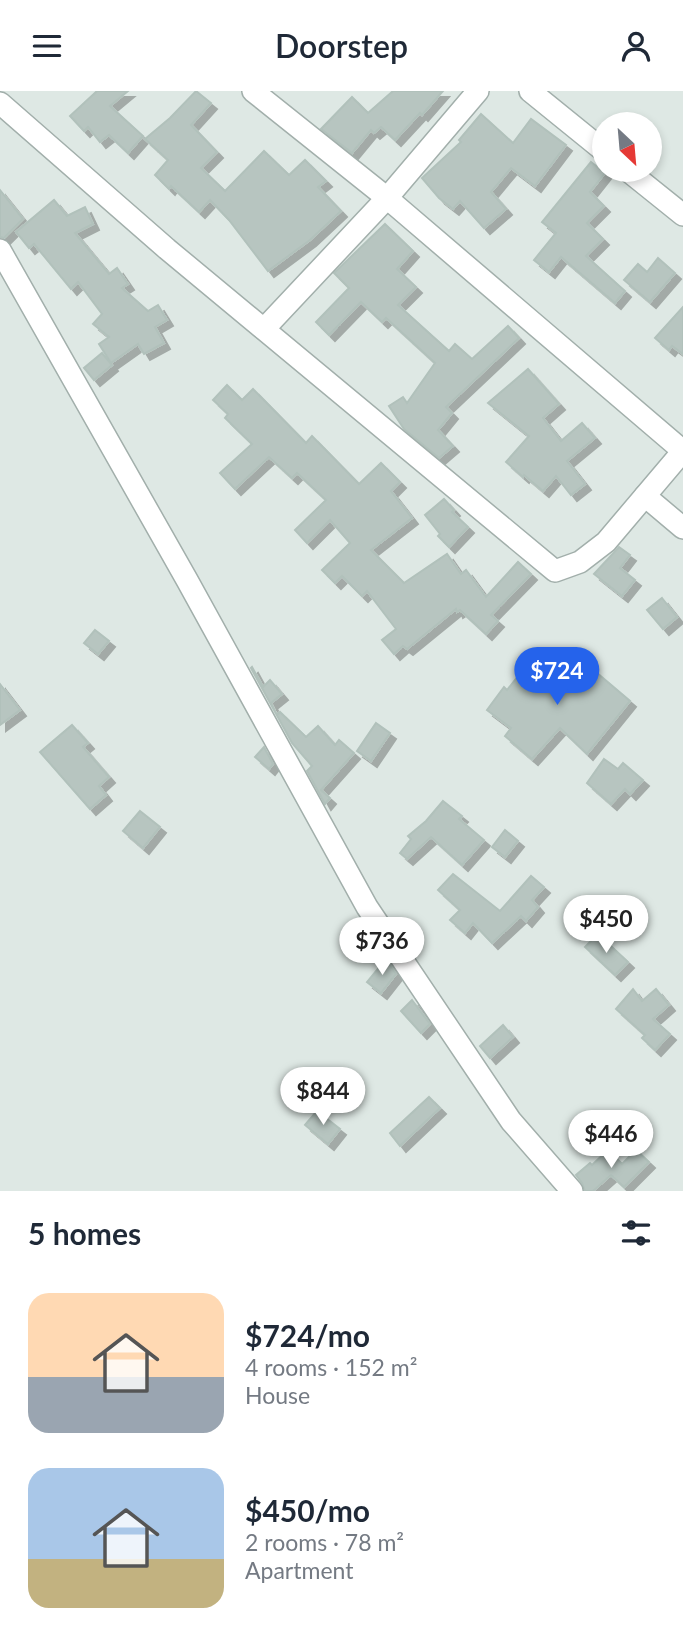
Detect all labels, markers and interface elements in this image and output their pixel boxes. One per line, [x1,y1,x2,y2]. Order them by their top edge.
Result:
text: Doorstep [275,26,408,65]
icon: menu [28,27,66,65]
icon: person [617,27,655,65]
north arrow [592,112,662,182]
map controls [592,112,662,182]
pin: $724 [516,647,598,707]
text: $724 [530,656,584,684]
pin: $450 [565,895,647,955]
text: $450 [579,904,633,932]
pin: $736 [341,917,423,977]
text: $736 [355,926,409,954]
pin: $844 [282,1067,364,1127]
text: $844 [296,1076,350,1104]
pin: $446 [570,1111,652,1170]
text: $446 [584,1119,638,1147]
icon: filters [617,1214,655,1252]
text: 5 homes [28,1215,141,1251]
text: $724/mo [245,1317,370,1353]
icon: home [84,1321,168,1405]
text: 4 rooms · 152 m² [245,1353,417,1381]
text: House [245,1381,310,1409]
text: $450/mo [245,1492,370,1528]
icon: home [84,1496,168,1580]
text: 2 rooms · 78 m² [245,1528,404,1556]
text: Apartment [245,1556,353,1584]

